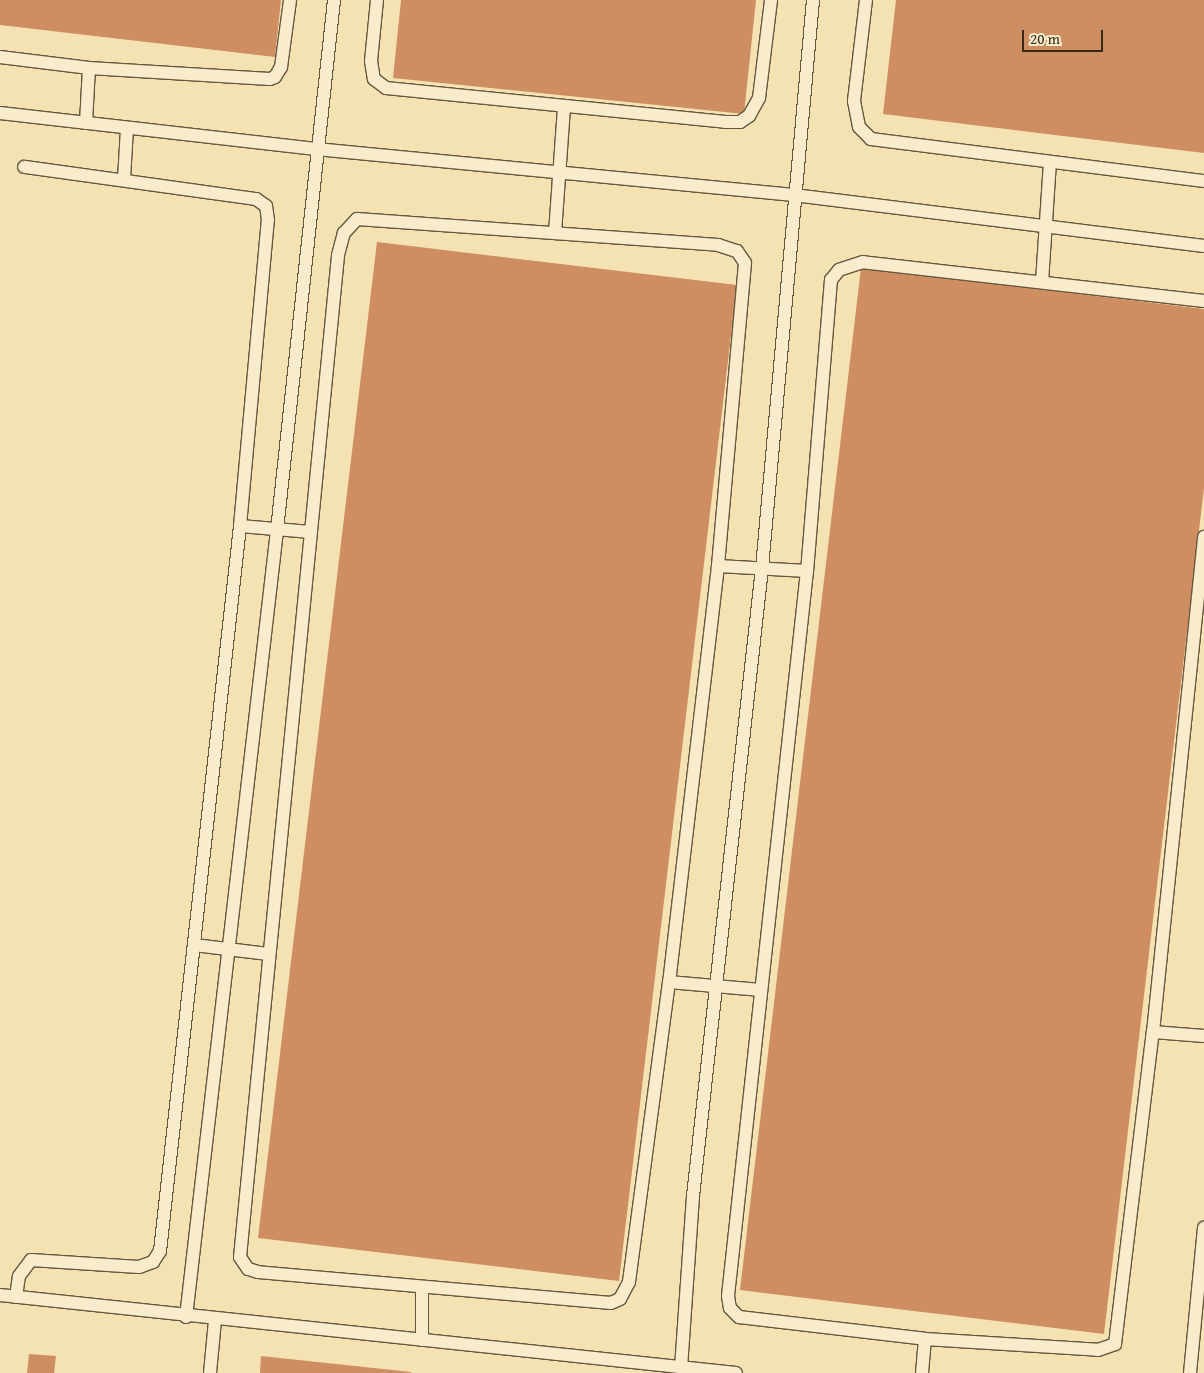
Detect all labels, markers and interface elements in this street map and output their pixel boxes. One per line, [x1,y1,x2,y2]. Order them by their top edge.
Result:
scale bar [1024,20,1105,52]
text: 20 m [1030,28,1060,49]

